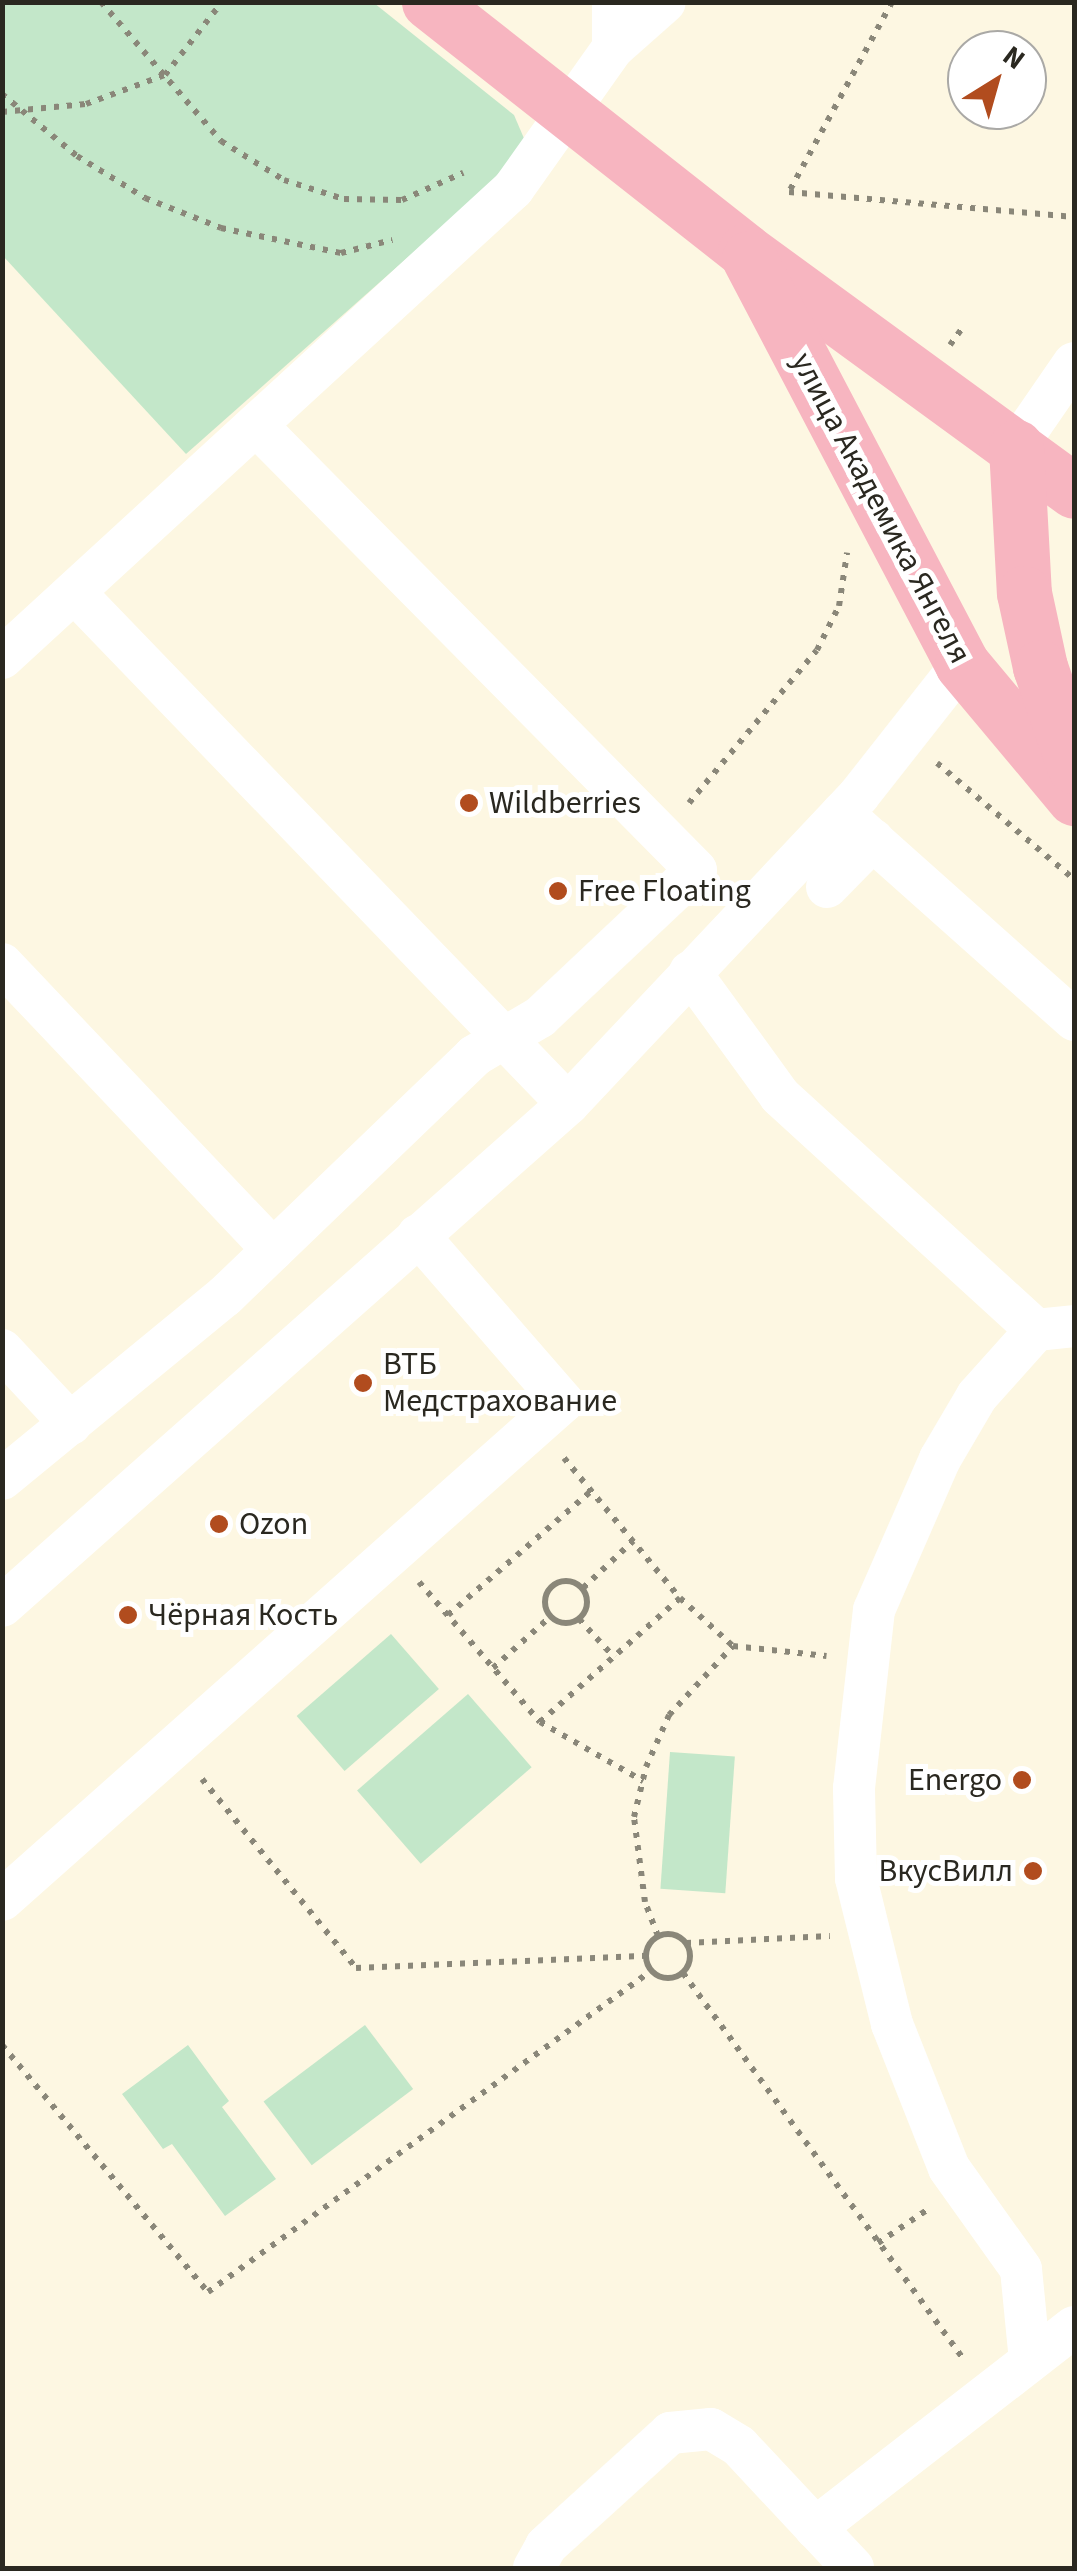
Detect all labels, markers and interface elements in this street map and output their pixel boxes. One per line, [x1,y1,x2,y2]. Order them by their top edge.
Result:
north arrow [947,30,1047,130]
text: N [994,36,1033,79]
street label: улица Академика Янгеля [783,346,979,670]
place label: Wildberries [489,784,641,822]
marker: Wildberries [458,792,480,814]
place label: Free Floating [578,872,751,910]
marker: Free Floating [547,880,569,902]
place label: ВТБ Медстрахование [383,1346,617,1421]
marker: ВТБ Медстрахование [352,1372,374,1394]
place label: Ozon [239,1505,308,1543]
marker: Ozon [208,1513,230,1535]
place label: Чёрная Кость [148,1596,338,1634]
marker: Чёрная Кость [117,1604,139,1626]
place label: Energo [908,1761,1002,1799]
marker: Energo [1011,1769,1033,1791]
place label: ВкусВилл [878,1852,1013,1890]
marker: ВкусВилл [1022,1860,1044,1882]

